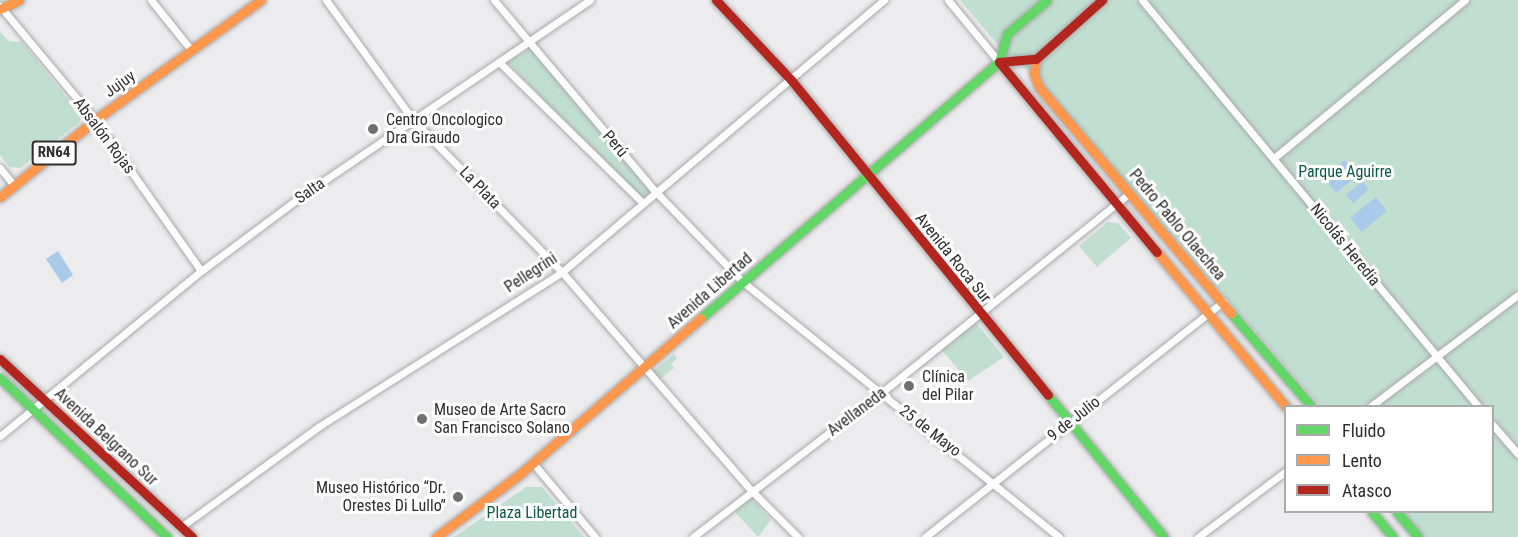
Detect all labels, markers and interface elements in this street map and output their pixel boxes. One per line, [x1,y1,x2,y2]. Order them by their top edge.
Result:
street label: Jujuy [101,66,139,102]
street label: Absalón Rojas [69,94,139,178]
place label: Centro Oncologico Dra Giraudo [386,110,503,148]
marker: Centro Oncologico Dra Giraudo [364,120,382,138]
street label: Perú [598,127,632,161]
road number: RN64 [32,141,76,165]
park label: Parque Aguirre [1298,162,1392,182]
street label: La Plata [455,163,505,213]
street label: Pedro Pablo Olaechea [1125,166,1229,284]
street label: Salta [291,174,329,208]
street label: Nicolás Heredia [1306,200,1384,290]
street label: Avenida Roca Sur [911,209,995,307]
street label: Pellegrini [501,249,561,297]
street label: Avenida Libertad [664,249,756,333]
place label: Clínica del Pilar [922,367,974,405]
marker: Clínica del Pilar [900,377,918,395]
street label: Avenida Belgrano Sur [50,384,162,490]
street label: Avellaneda [824,384,890,440]
street label: 9 de Julio [1044,392,1104,446]
place label: Museo de Arte Sacro San Francisco Solano [434,400,570,438]
street label: 25 de Mayo [895,401,965,461]
legend [1284,405,1494,513]
marker: Museo de Arte Sacro San Francisco Solano [415,412,429,426]
text: Fluido [1342,420,1386,441]
text: Lento [1342,450,1382,471]
place label: Museo Histórico “Dr. Orestes Di Lullo” [316,478,446,516]
text: Atasco [1342,480,1392,501]
marker: Museo Histórico “Dr. Orestes Di Lullo” [451,490,465,504]
park label: Plaza Libertad [487,503,577,523]

